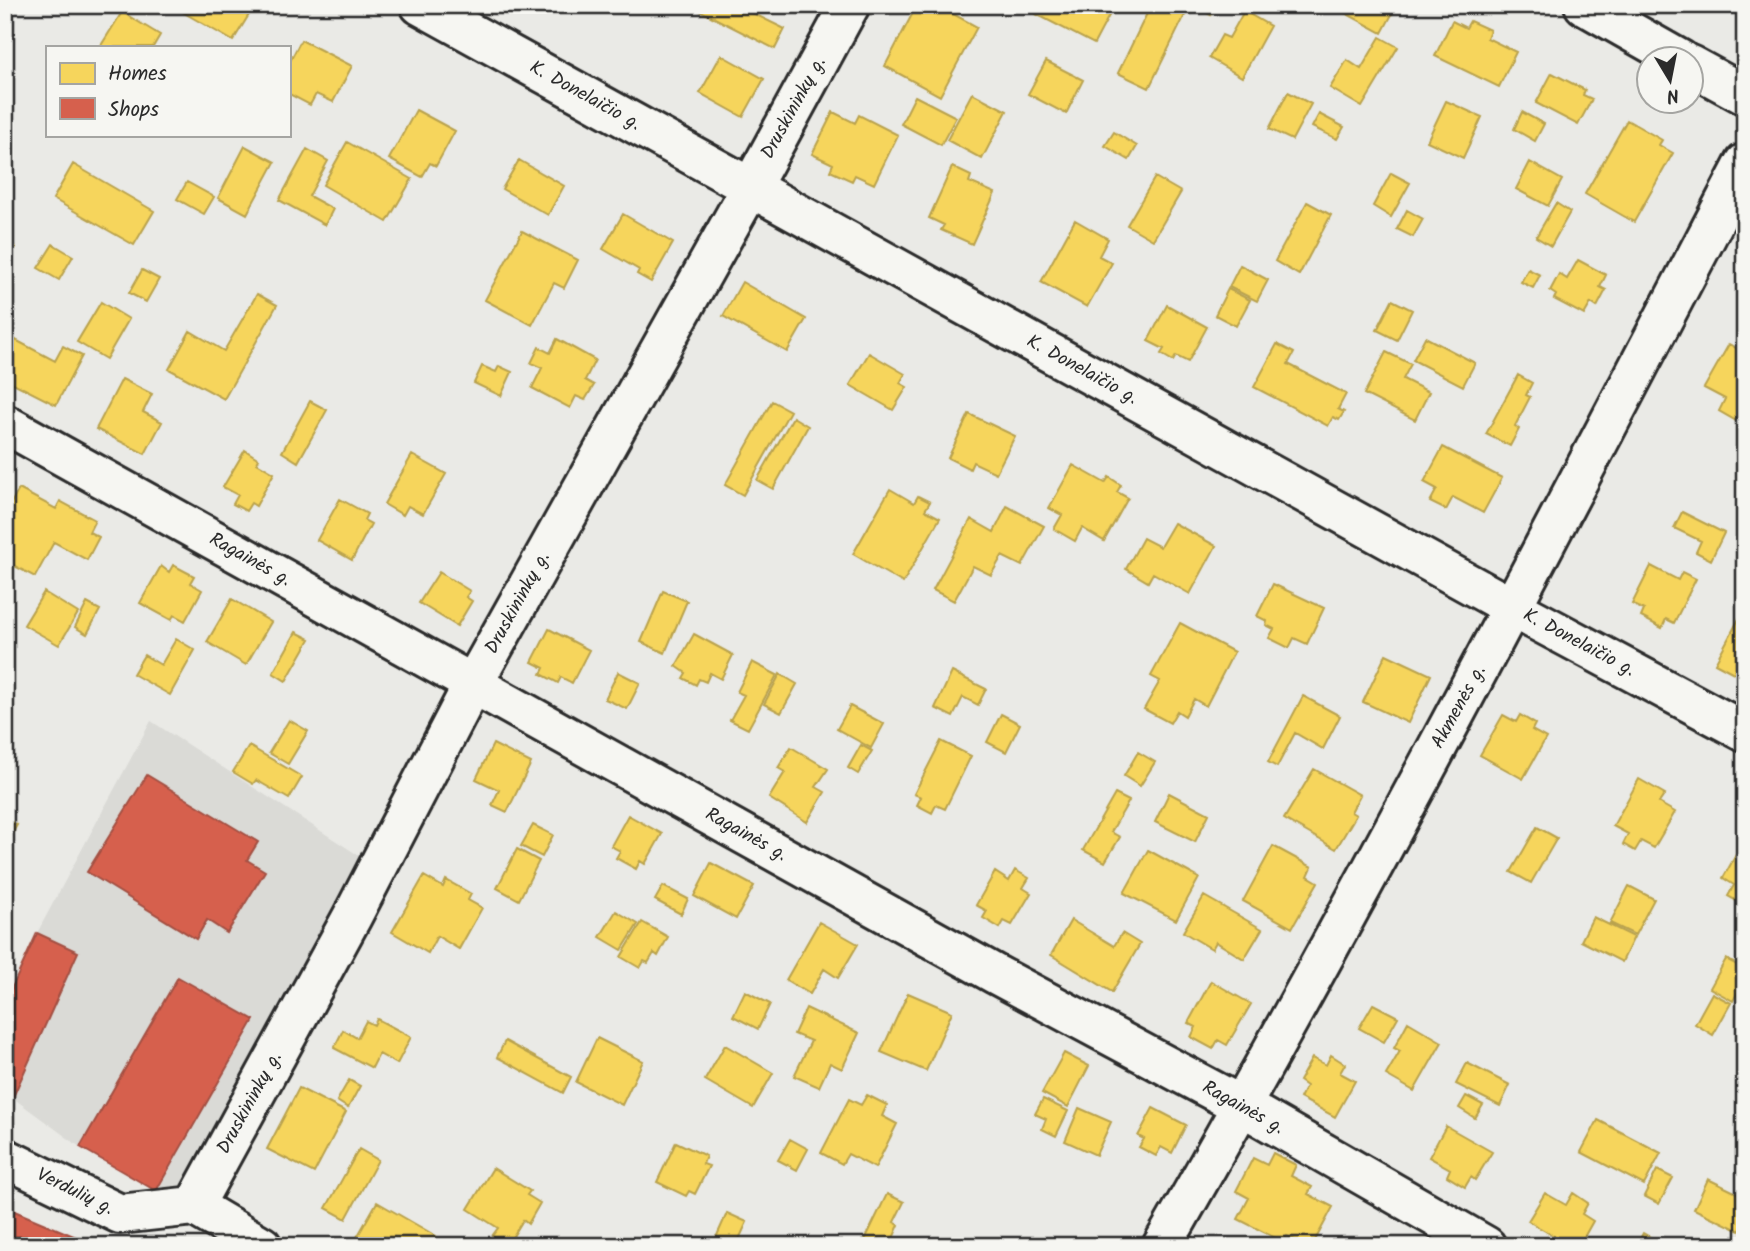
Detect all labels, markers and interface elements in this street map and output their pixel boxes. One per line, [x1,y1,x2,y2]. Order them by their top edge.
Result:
legend [46,46,290,136]
north arrow [1634,46,1704,116]
street label: Druskininkų g. [753,51,835,165]
street label: K. Donelaičio g. [524,53,646,139]
text: Homes [108,58,167,91]
text: N [1664,79,1681,111]
text: Shops [108,94,159,127]
street label: K. Donelaičio g. [1021,327,1143,413]
street label: Ragainės g. [203,525,297,595]
street label: Druskininkų g. [477,546,559,660]
street label: K. Donelaičio g. [1517,601,1641,685]
street label: Akmenės g. [1424,660,1494,754]
street label: Ragainės g. [699,800,793,870]
street label: Druskininkų g. [209,1046,291,1160]
street label: Ragainės g. [1196,1073,1290,1143]
street label: Verdulių g. [31,1160,119,1224]

